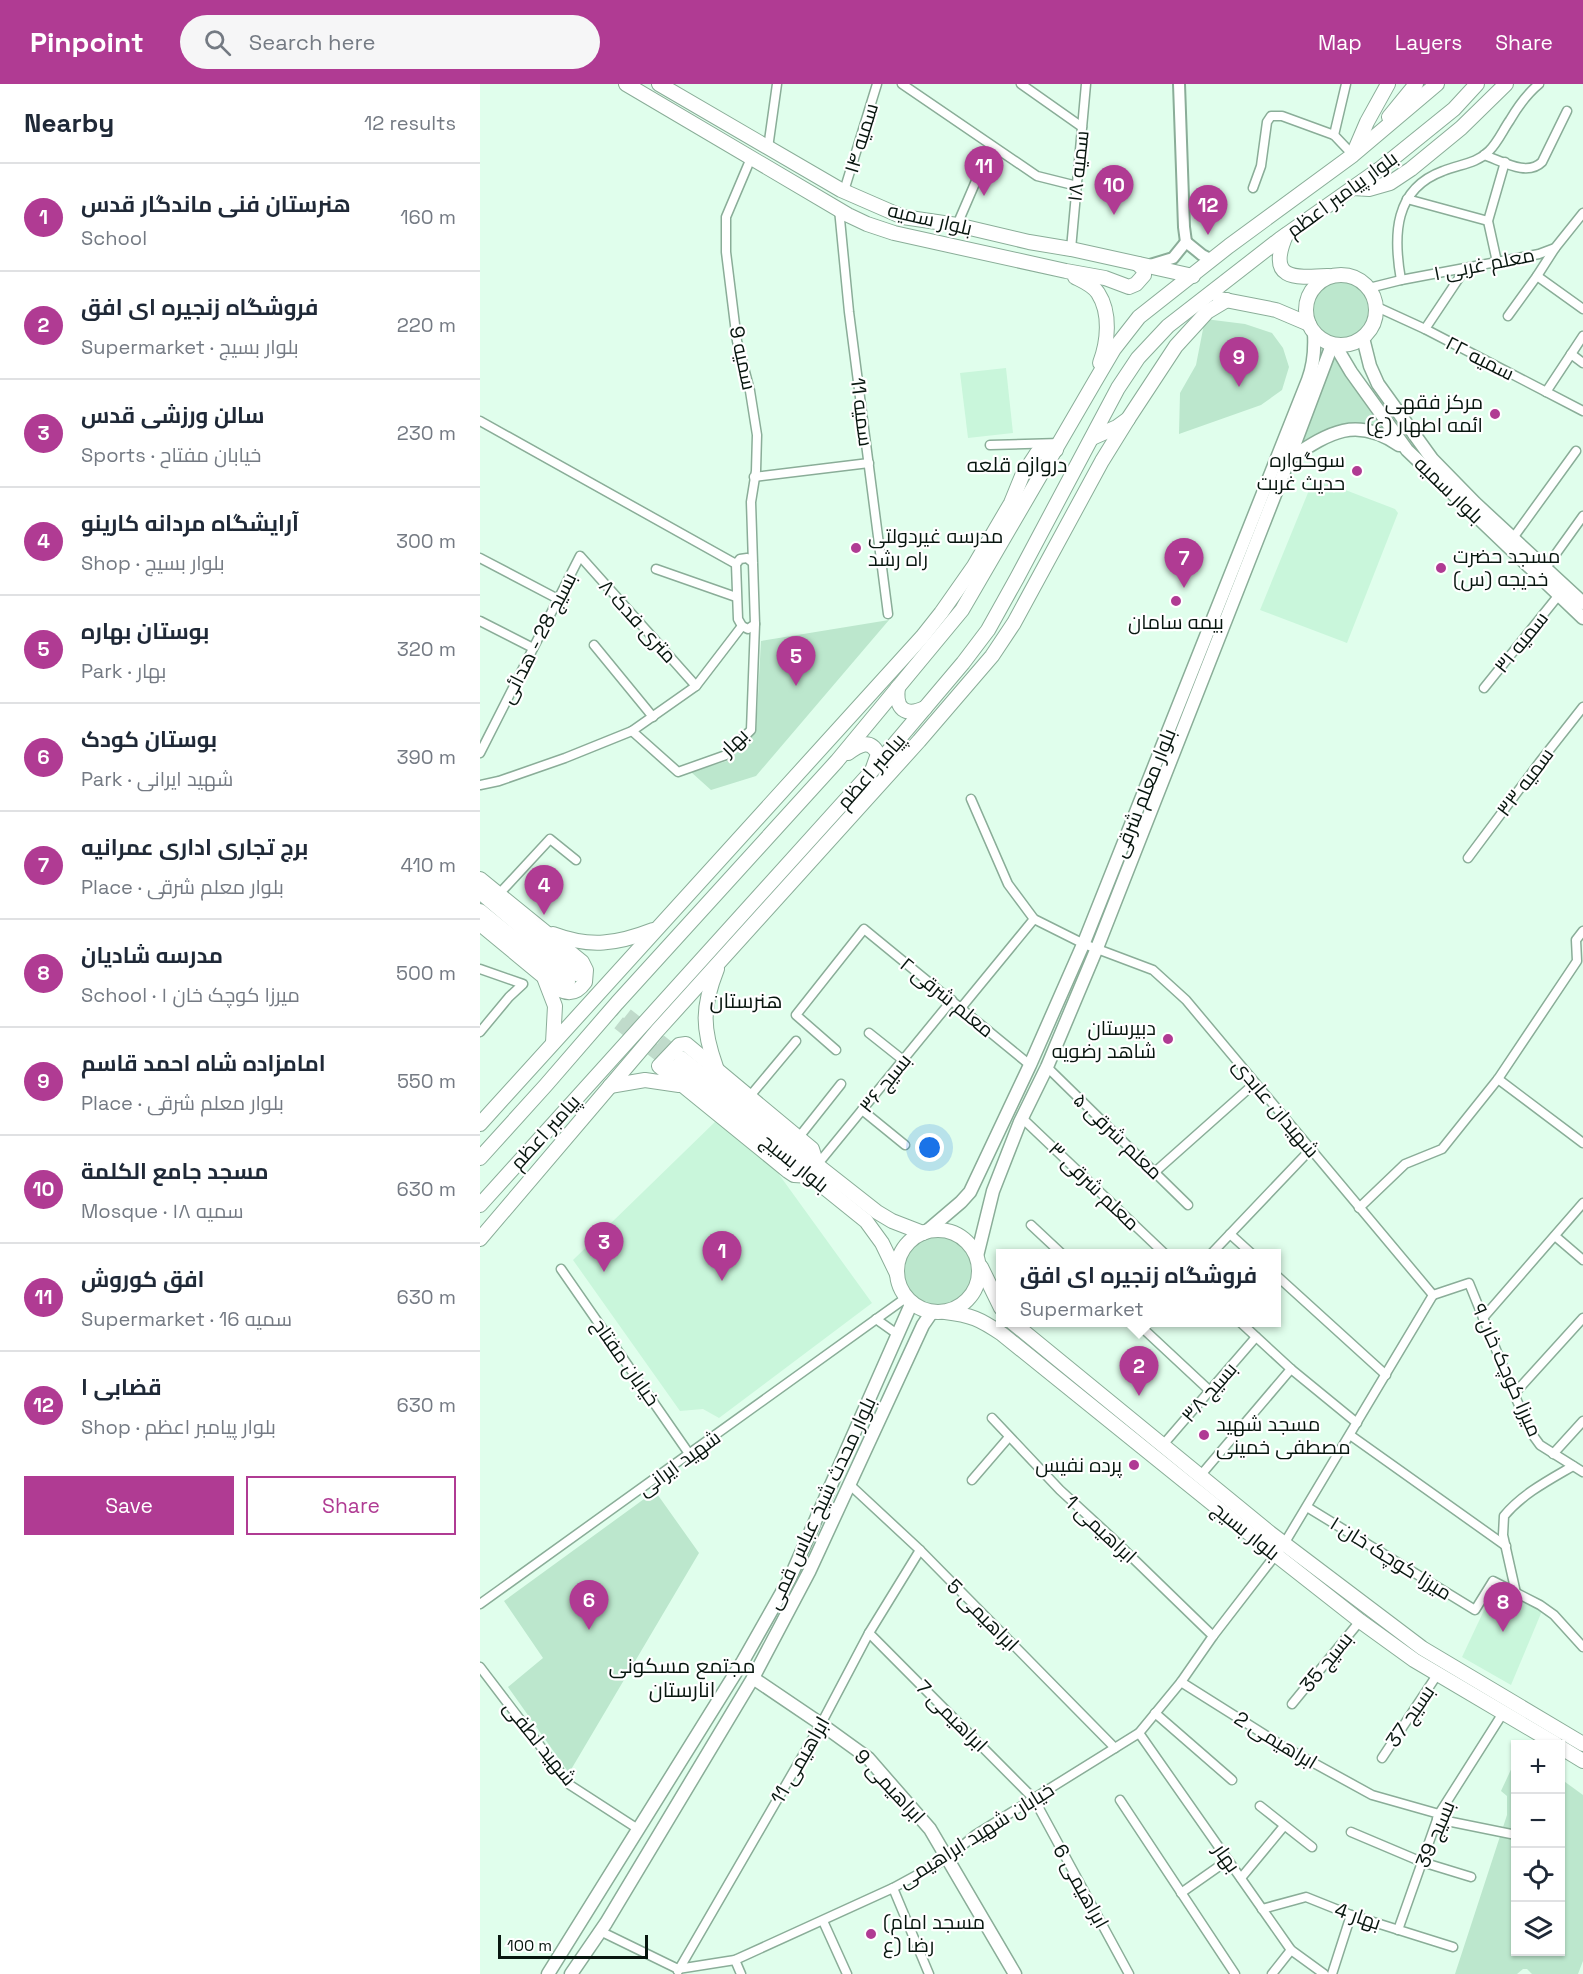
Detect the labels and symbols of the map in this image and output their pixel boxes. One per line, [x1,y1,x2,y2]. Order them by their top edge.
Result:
street label: سمیه ۱۴ [838,100,884,176]
street label: سمیه ۱۸ [1061,129,1095,203]
street label: بلوار پیامبر اعظم [1281,145,1403,244]
pin: 11 [964,147,1004,196]
pin: 10 [1094,166,1134,215]
pin: 12 [1188,186,1228,235]
street label: بلوار سمیه [885,197,975,241]
street label: معلم غربی ۱ [1431,241,1537,287]
street label: سمیه 9 [724,324,762,392]
street label: سمیه ۲۲ [1441,330,1519,386]
pin: 9 [1220,338,1258,387]
street label: سمیه 11 [845,376,879,448]
place label: مرکز فقهی ائمه اطهار (ع) [1366,389,1483,439]
marker: مرکز فقهی ائمه اطهار (ع) [1488,407,1502,421]
place label: سوگواره حدیث غربت [1257,447,1345,496]
district label: دروازه قلعه [967,451,1067,478]
street label: بلوار سمیه [1409,451,1489,529]
marker: سوگواره حدیث غربت [1350,464,1364,478]
place label: مدرسه غیردولتی راه رشد [868,523,1003,572]
pin: 7 [1164,538,1204,588]
marker: مدرسه غیردولتی راه رشد [849,541,863,555]
place label: مسجد حضرت خدیجه (س) [1453,543,1560,592]
marker: مسجد حضرت خدیجه (س) [1434,561,1448,575]
street label: بسیج 28 - هدائی [494,568,583,708]
street label: ۸ متری فدک [594,574,682,668]
marker: بیمه سامان [1169,594,1183,608]
street label: سمیه ۳۱ [1488,606,1554,678]
place label: بیمه سامان [1128,609,1224,635]
pin: 5 [776,636,816,686]
street label: بهار [714,722,754,762]
street label: بلوار معلم شرقی [1106,725,1183,862]
street label: پیامبر اعظم [831,727,912,815]
street label: سمیه ۳۳ [1491,742,1559,822]
pin: 4 [524,866,564,915]
street label: معلم شرقی ۲ [894,951,999,1044]
district label: هنرستان [710,987,782,1014]
place label: دبیرستان شاهد رضویه [1052,1015,1156,1064]
marker: دبیرستان شاهد رضویه [1161,1032,1175,1046]
street label: بسیج ۳۶ [853,1048,918,1119]
street label: شهیدان عابدی [1227,1053,1325,1163]
street label: معلم شرقی ۵ [1067,1087,1168,1186]
street label: پیامبر اعظم [504,1088,587,1176]
street label: بلوار بسیج [755,1128,834,1199]
your location [915,1133,944,1162]
street label: معلم شرقی ۳ [1042,1136,1145,1237]
pin: 3 [584,1222,624,1272]
pin: 1 [702,1232,742,1281]
street label: میرزا کوچک خان ۹ [1466,1299,1548,1441]
street label: خیابان مفتاح [585,1313,666,1412]
pin: 2 [1120,1346,1158,1396]
street label: بسیج ۳۸ [1176,1356,1243,1428]
street label: بلوار محدث شیخ عباس قمی [760,1392,883,1614]
place label: مسجد شهید مصطفی خمینی [1216,1411,1351,1460]
street label: شهید ایرانی [632,1424,726,1502]
marker: مسجد شهید مصطفی خمینی [1197,1428,1211,1442]
place label: پرده نفیس [1035,1452,1123,1478]
marker: پرده نفیس [1127,1458,1141,1472]
street label: ابراهیمی 1 [1060,1489,1142,1569]
street label: بلوار بسیج [1206,1496,1285,1567]
street label: میرزا کوچک خان ۱ [1325,1510,1457,1606]
street label: ابراهیمی 5 [941,1573,1025,1657]
pin: 6 [570,1580,608,1630]
pin: 8 [1484,1582,1522,1632]
street label: بسیج 35 [1294,1627,1359,1698]
district label: مجتمع مسکونی انارستان [609,1652,755,1703]
street label: ابراهیمی 7 [910,1674,994,1758]
street label: بسیج 37 [1380,1680,1441,1753]
street label: شهید لطفی [498,1695,582,1791]
street label: ابراهیمی 2 [1230,1705,1322,1775]
street label: ابراهیمی 11 [764,1712,836,1808]
street label: ابراهیمی 9 [849,1743,931,1829]
street label: خیابان شهید ابراهیمی [893,1777,1059,1893]
street label: بسیج 39 [1409,1796,1462,1872]
street label: بهار [1207,1838,1246,1878]
street label: ابراهیمی 6 [1047,1839,1115,1933]
street label: بهار 4 [1331,1896,1385,1936]
place label: (مسجد امام رضا (ع [883,1909,985,1959]
marker: (مسجد امام رضا (ع [864,1927,878,1941]
scale bar [498,1932,648,1960]

